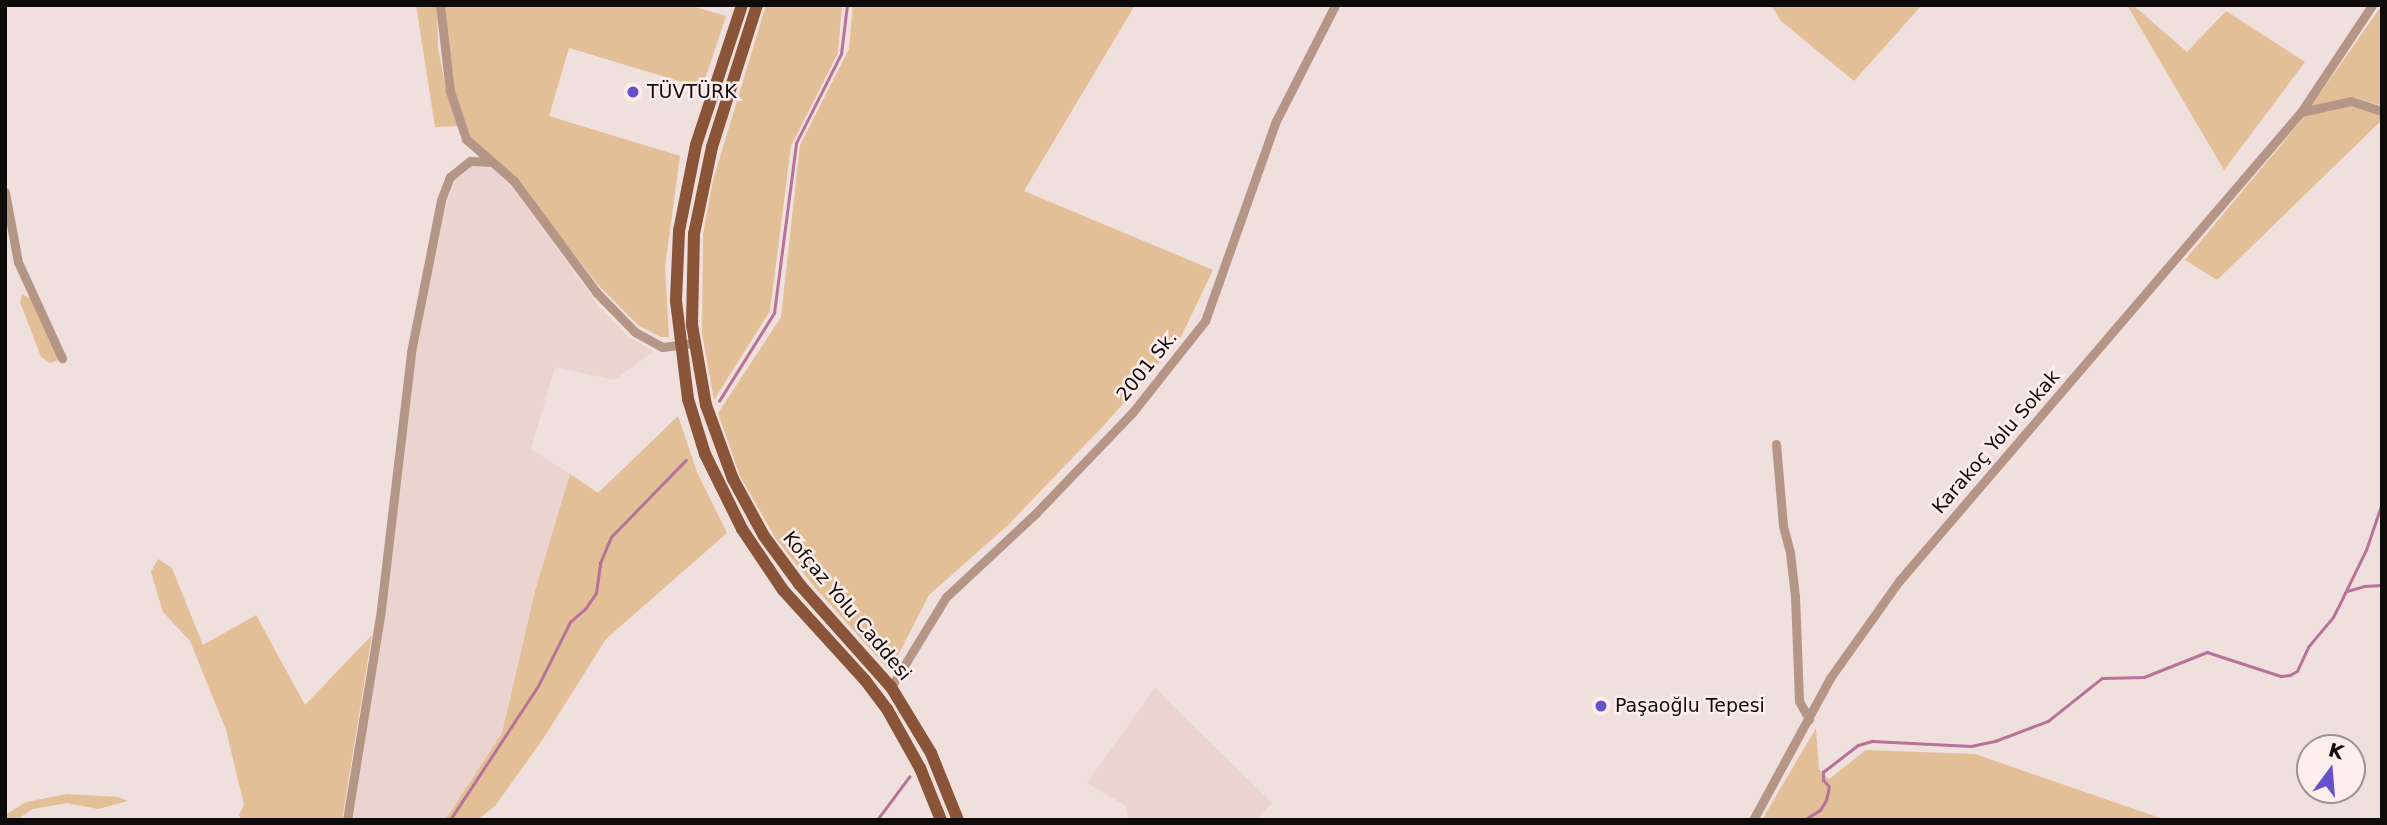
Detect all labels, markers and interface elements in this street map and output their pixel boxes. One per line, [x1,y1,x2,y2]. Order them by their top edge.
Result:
place label: TÜVTÜRK [647,81,737,103]
marker: TÜVTÜRK [625,84,641,100]
street label: 2001 Sk. [1112,326,1182,406]
street label: Karakoç Yolu Sokak [1927,366,2065,518]
street label: Kofçaz Yolu Caddesi [778,527,916,685]
place label: Paşaoğlu Tepesi [1615,695,1765,717]
marker: Paşaoğlu Tepesi [1593,698,1609,714]
north arrow [2296,734,2366,804]
text: K [2326,738,2346,763]

